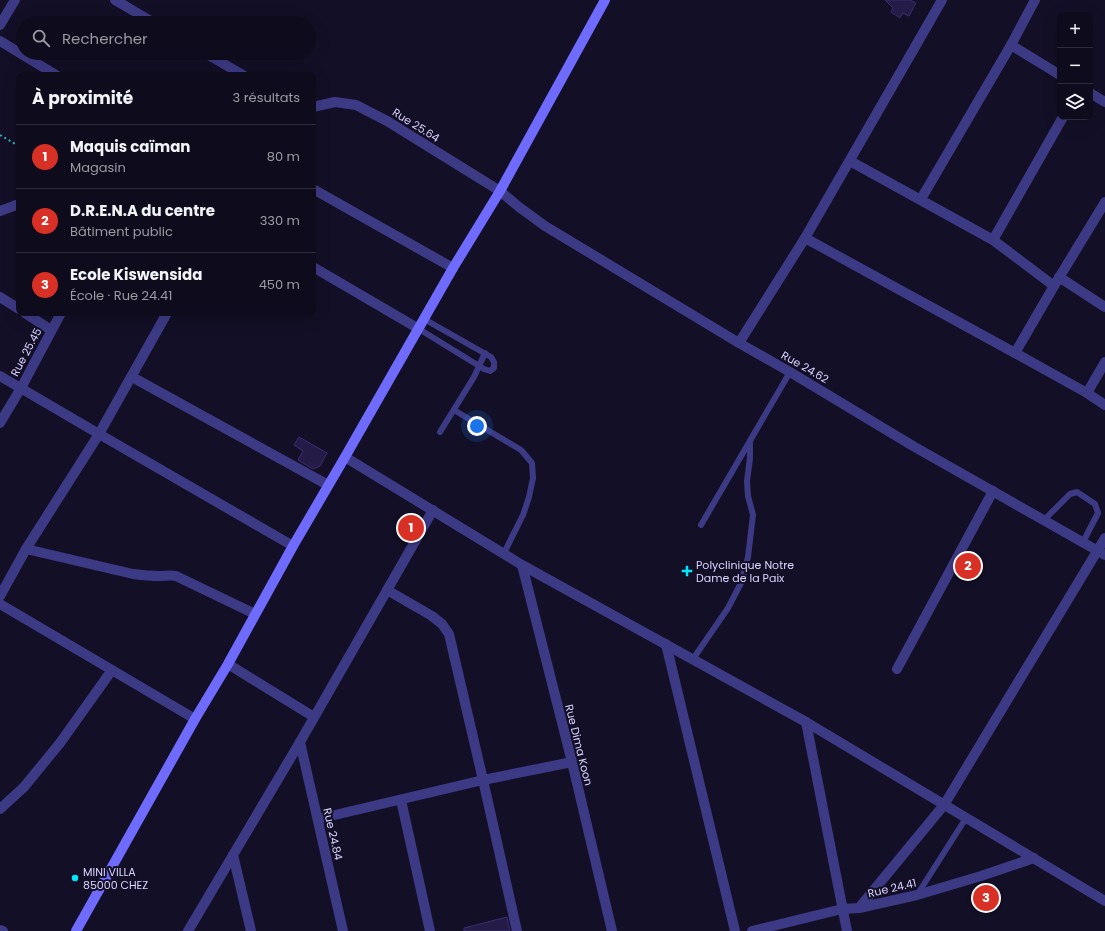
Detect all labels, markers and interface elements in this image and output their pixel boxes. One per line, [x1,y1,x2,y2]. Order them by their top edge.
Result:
map controls [1057,12,1093,120]
button: + [1057,12,1093,48]
search box [16,16,316,60]
icon: search [30,27,52,49]
text: Rechercher [62,28,148,49]
button: − [1057,48,1093,84]
button: layers [1057,84,1093,120]
text: À proximité [32,86,133,110]
text: 3 résultats [233,88,300,107]
street label: Rue 25.64 [389,104,443,146]
text: Maquis caïman [70,136,190,157]
text: 1 [43,147,47,166]
text: 80 m [267,147,300,166]
text: Magasin [70,158,126,177]
text: D.R.E.N.A du centre [70,200,215,221]
text: 2 [41,211,49,230]
text: 330 m [260,211,300,230]
text: Bâtiment public [70,222,173,241]
text: Ecole Kiswensida [70,264,202,285]
text: 3 [41,275,49,294]
text: 450 m [259,275,300,294]
text: École · Rue 24.41 [70,286,172,305]
street label: Rue 25.45 [7,325,46,379]
street label: Rue 24.62 [778,347,832,387]
your location [467,416,487,436]
pin: 1 [398,513,424,543]
pin: 2 [955,551,981,581]
place label: Polyclinique Notre Dame de la Paix [696,557,794,586]
marker: Polyclinique Notre Dame de la Paix [681,565,693,577]
street label: Rue Dima Koon [561,703,597,787]
street label: Rue 24.84 [319,806,347,862]
place label: MINI VILLA 85000 CHEZ [83,864,148,893]
marker: MINI VILLA 85000 CHEZ [70,873,80,883]
street label: Rue 24.41 [866,875,918,901]
pin: 3 [973,883,999,913]

